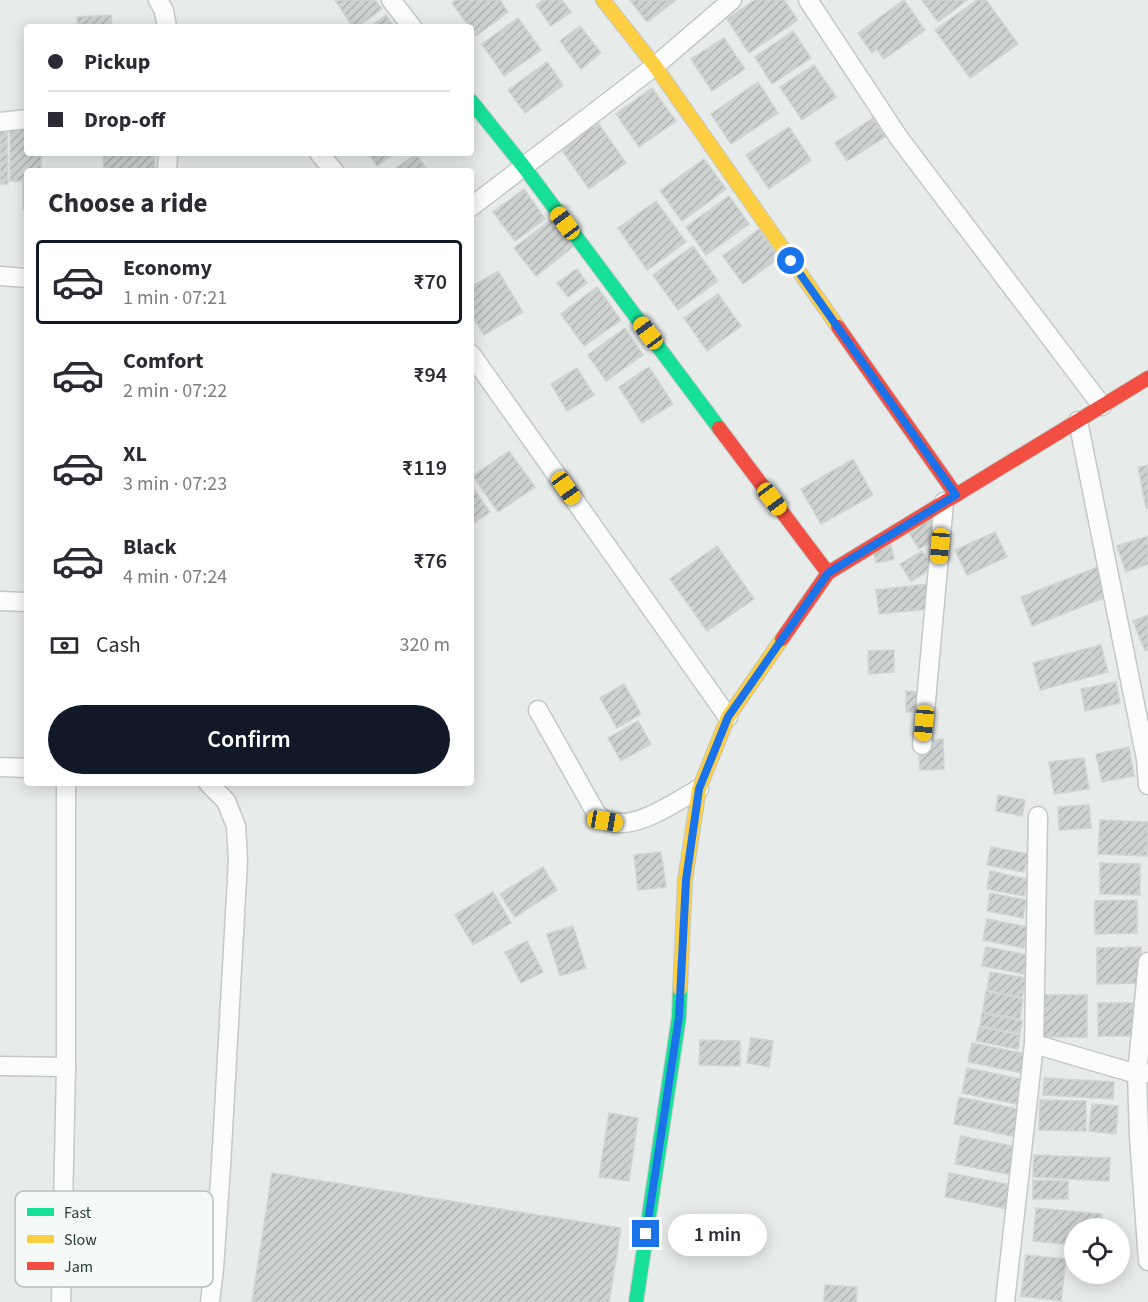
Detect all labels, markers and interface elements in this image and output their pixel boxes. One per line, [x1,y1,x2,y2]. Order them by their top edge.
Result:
text: Pickup [84,46,150,78]
text: Drop-off [84,104,165,136]
text: Choose a ride [48,184,208,223]
car [547,203,583,243]
route start [777,247,804,274]
text: Economy [123,252,212,284]
icon: car [51,255,105,309]
text: ₹70 [413,266,447,298]
text: 1 min · 07:21 [123,284,227,312]
car [630,313,666,353]
text: Comfort [123,345,204,377]
icon: car [51,348,105,402]
text: ₹94 [413,359,447,391]
text: 2 min · 07:22 [123,377,227,405]
text: XL [123,438,147,470]
icon: car [51,441,105,495]
text: ₹119 [402,452,447,484]
car [548,468,584,508]
text: 3 min · 07:23 [123,470,227,498]
car [754,479,790,519]
car [929,527,951,565]
text: Black [123,531,177,563]
icon: car [51,534,105,588]
text: ₹76 [413,545,447,577]
text: 4 min · 07:24 [123,563,227,591]
icon: cash [48,629,81,662]
text: Cash [96,629,141,661]
text: 320 m [400,631,450,659]
car [913,704,935,742]
button: Confirm [48,705,450,774]
car [586,809,624,833]
legend [15,1191,213,1287]
text: Fast [64,1202,92,1224]
callout: 1 min [667,1213,766,1255]
map controls [1064,1218,1130,1284]
button: locate [1064,1218,1130,1284]
route end [632,1220,659,1247]
text: 1 min [694,1221,741,1249]
text: Slow [64,1229,97,1251]
text: Jam [64,1256,93,1278]

